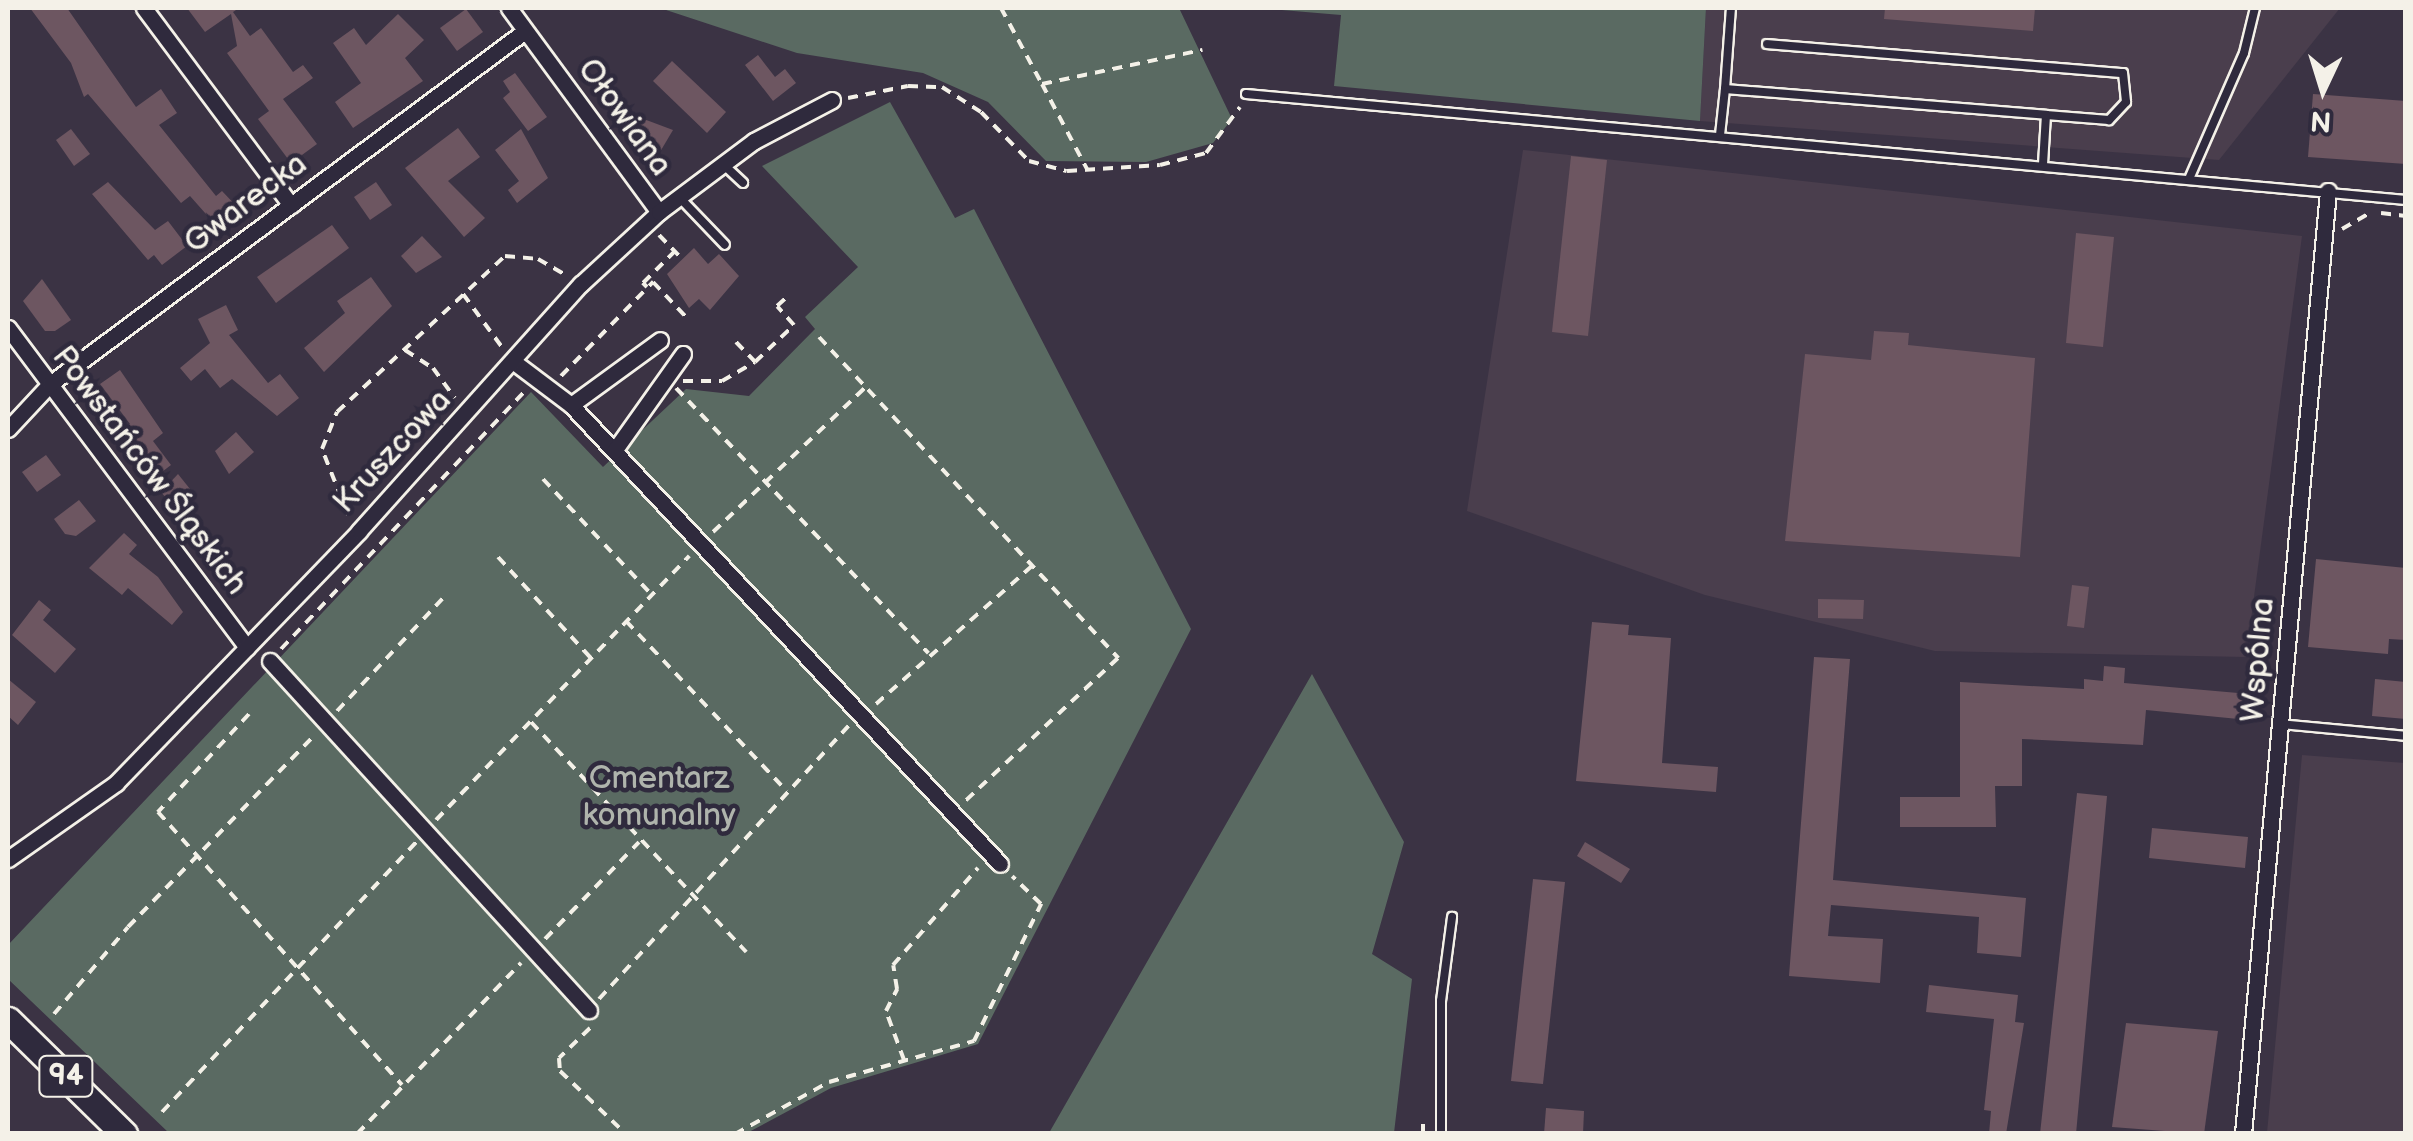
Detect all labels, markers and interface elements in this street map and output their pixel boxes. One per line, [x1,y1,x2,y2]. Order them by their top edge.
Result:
north arrow [2273,40,2373,140]
street label: Ołowiana [569,52,679,184]
text: N [2309,103,2333,138]
street label: Gwarecka [177,145,315,263]
street label: Powstańców Śląskich [43,339,255,603]
street label: Kruszcowa [326,382,460,522]
street label: Wspólna [2234,596,2284,724]
park label: Cmentarz komunalny [582,761,736,836]
road number: 94 [36,1051,96,1101]

